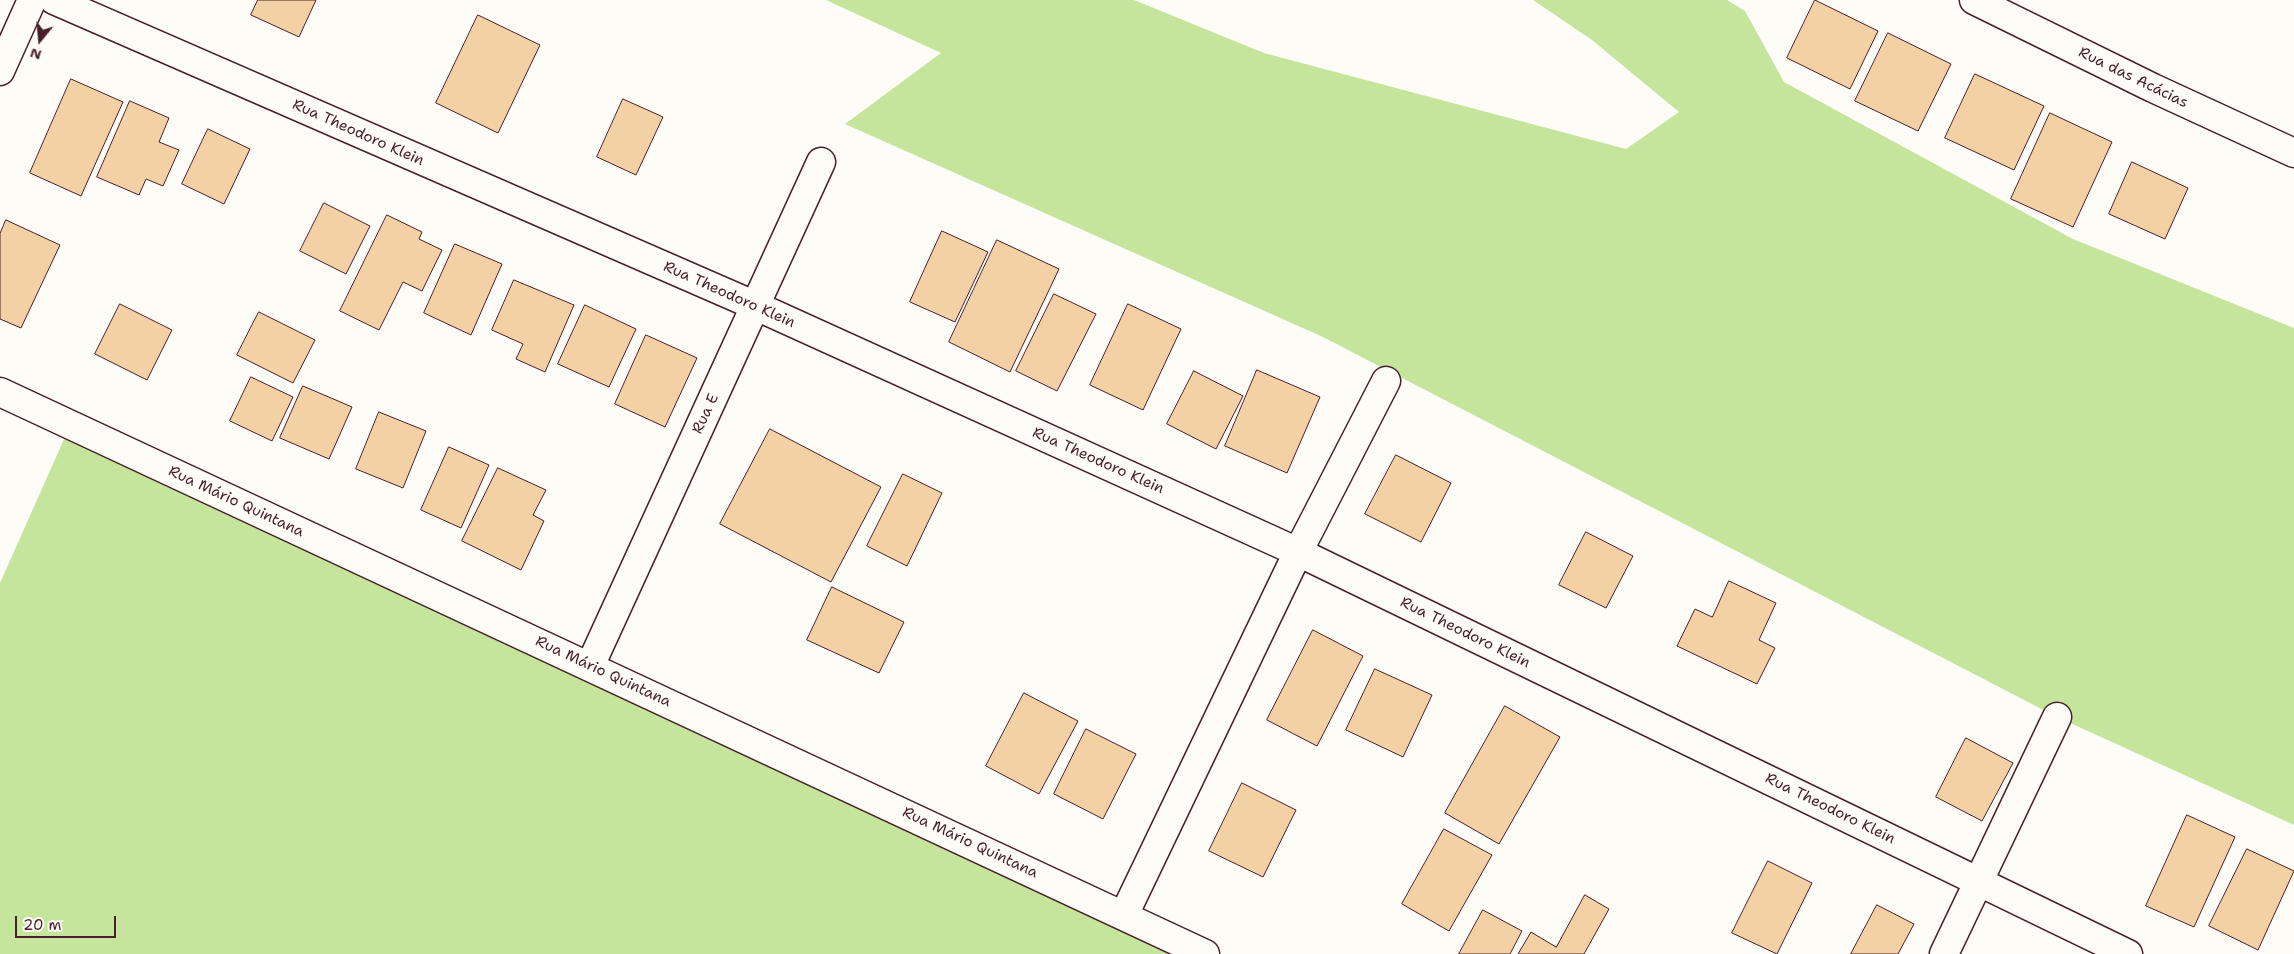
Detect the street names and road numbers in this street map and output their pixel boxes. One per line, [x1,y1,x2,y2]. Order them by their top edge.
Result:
street label: Rua das Acácias [2075,44,2191,112]
street label: Rua Theodoro Klein [289,96,427,170]
street label: Rua Theodoro Klein [660,258,798,332]
street label: Rua E [689,391,723,437]
street label: Rua Theodoro Klein [1029,424,1167,498]
street label: Rua Mário Quintana [165,463,307,541]
street label: Rua Theodoro Klein [1397,594,1533,672]
street label: Rua Mário Quintana [532,633,674,711]
street label: Rua Theodoro Klein [1762,770,1898,848]
street label: Rua Mário Quintana [899,804,1041,882]

